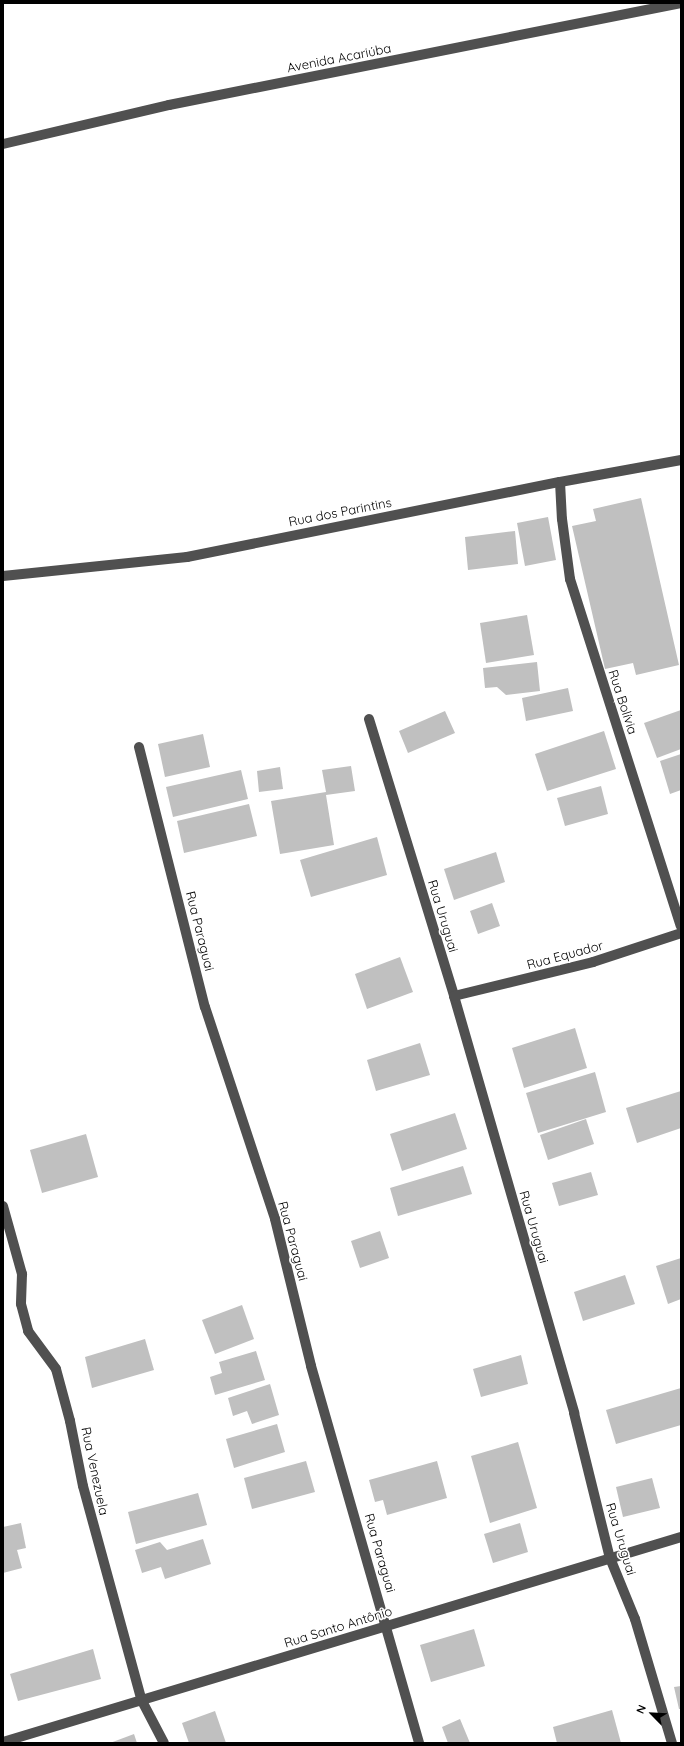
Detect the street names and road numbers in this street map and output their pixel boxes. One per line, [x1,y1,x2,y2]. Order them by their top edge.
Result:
street label: Avenida Acariúba [286,40,392,76]
street label: Rua dos Parintins [287,494,393,530]
street label: Rua Bolívia [605,668,641,736]
street label: Rua Uruguai [425,878,461,954]
street label: Rua Paraguai [183,889,217,973]
street label: Rua Equador [525,937,605,973]
street label: Rua Uruguai [516,1189,552,1265]
street label: Rua Paraguai [275,1199,311,1283]
street label: Rua Venezuela [78,1425,112,1517]
street label: Rua Uruguai [603,1501,639,1577]
street label: Rua Paraguai [361,1512,399,1594]
street label: Rua Santo Antônio [282,1603,394,1651]

